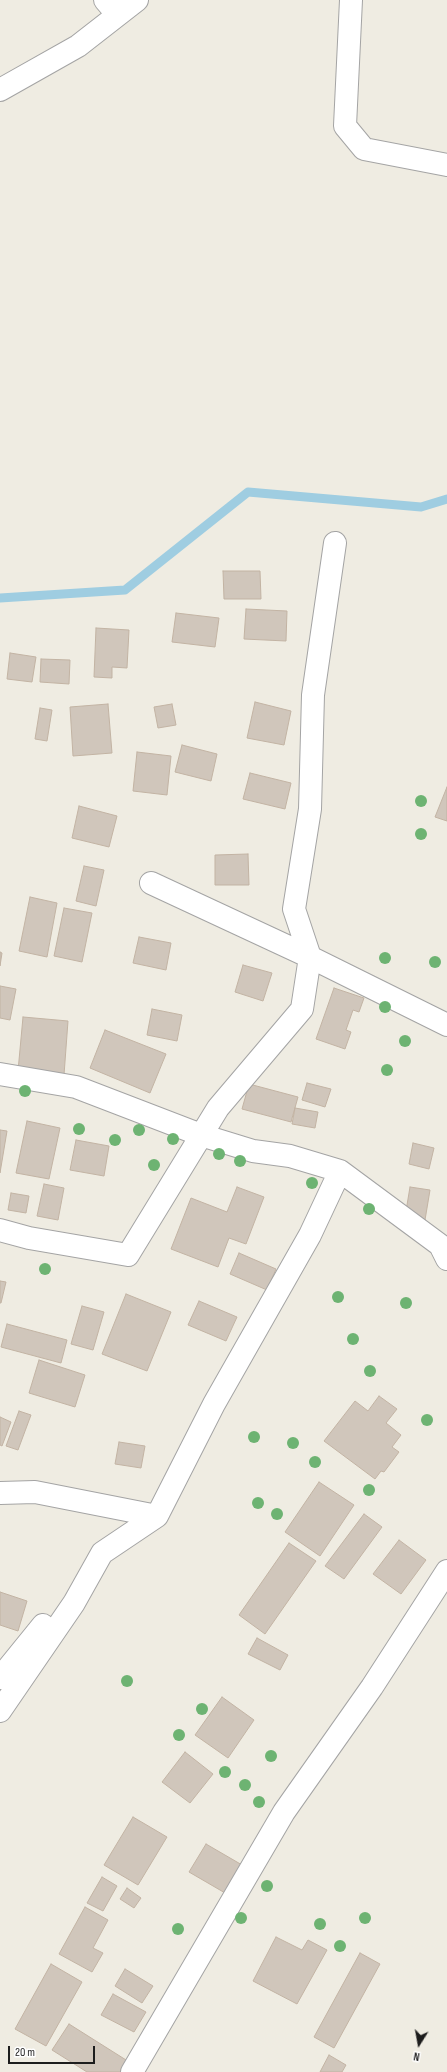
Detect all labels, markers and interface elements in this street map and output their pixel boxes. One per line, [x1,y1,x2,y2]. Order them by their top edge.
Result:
north arrow [399,2024,439,2064]
scale bar [10,2038,97,2064]
text: 20 m [15,2045,35,2060]
text: N [412,2049,421,2063]

